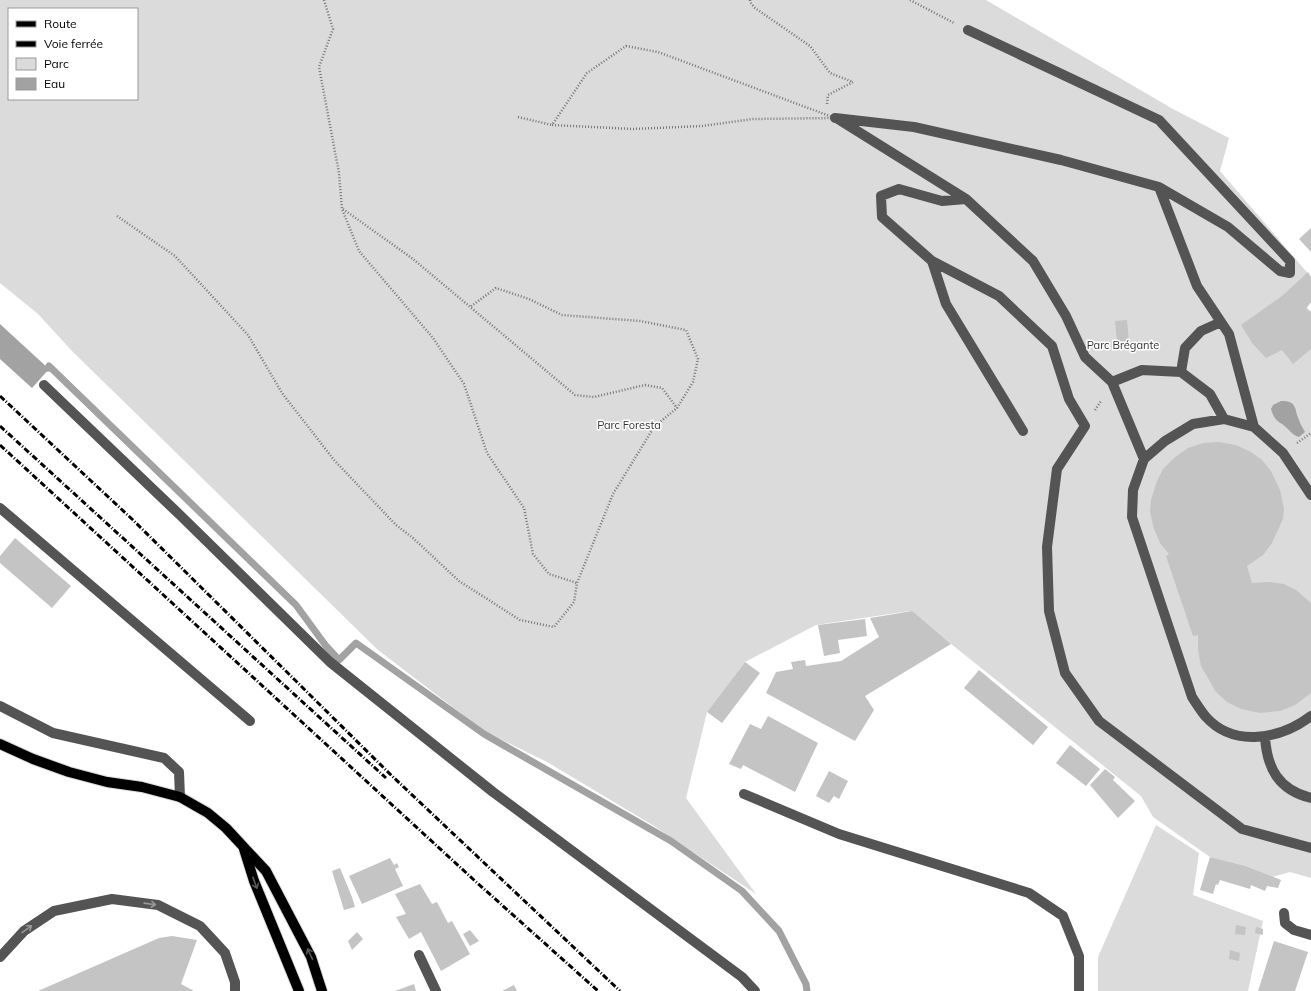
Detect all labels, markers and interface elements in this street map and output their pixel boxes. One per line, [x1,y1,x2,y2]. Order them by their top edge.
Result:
legend [8,8,138,100]
text: Route [44,16,77,31]
text: Voie ferrée [44,36,103,51]
text: Parc [44,56,69,71]
text: Eau [44,76,65,91]
park label: Parc Brégante [1087,338,1159,352]
park label: Parc Foresta [597,418,661,432]
one-way arrow [251,876,259,888]
one-way arrow [143,900,156,908]
one-way arrow [22,925,33,933]
one-way arrow [306,948,313,960]

